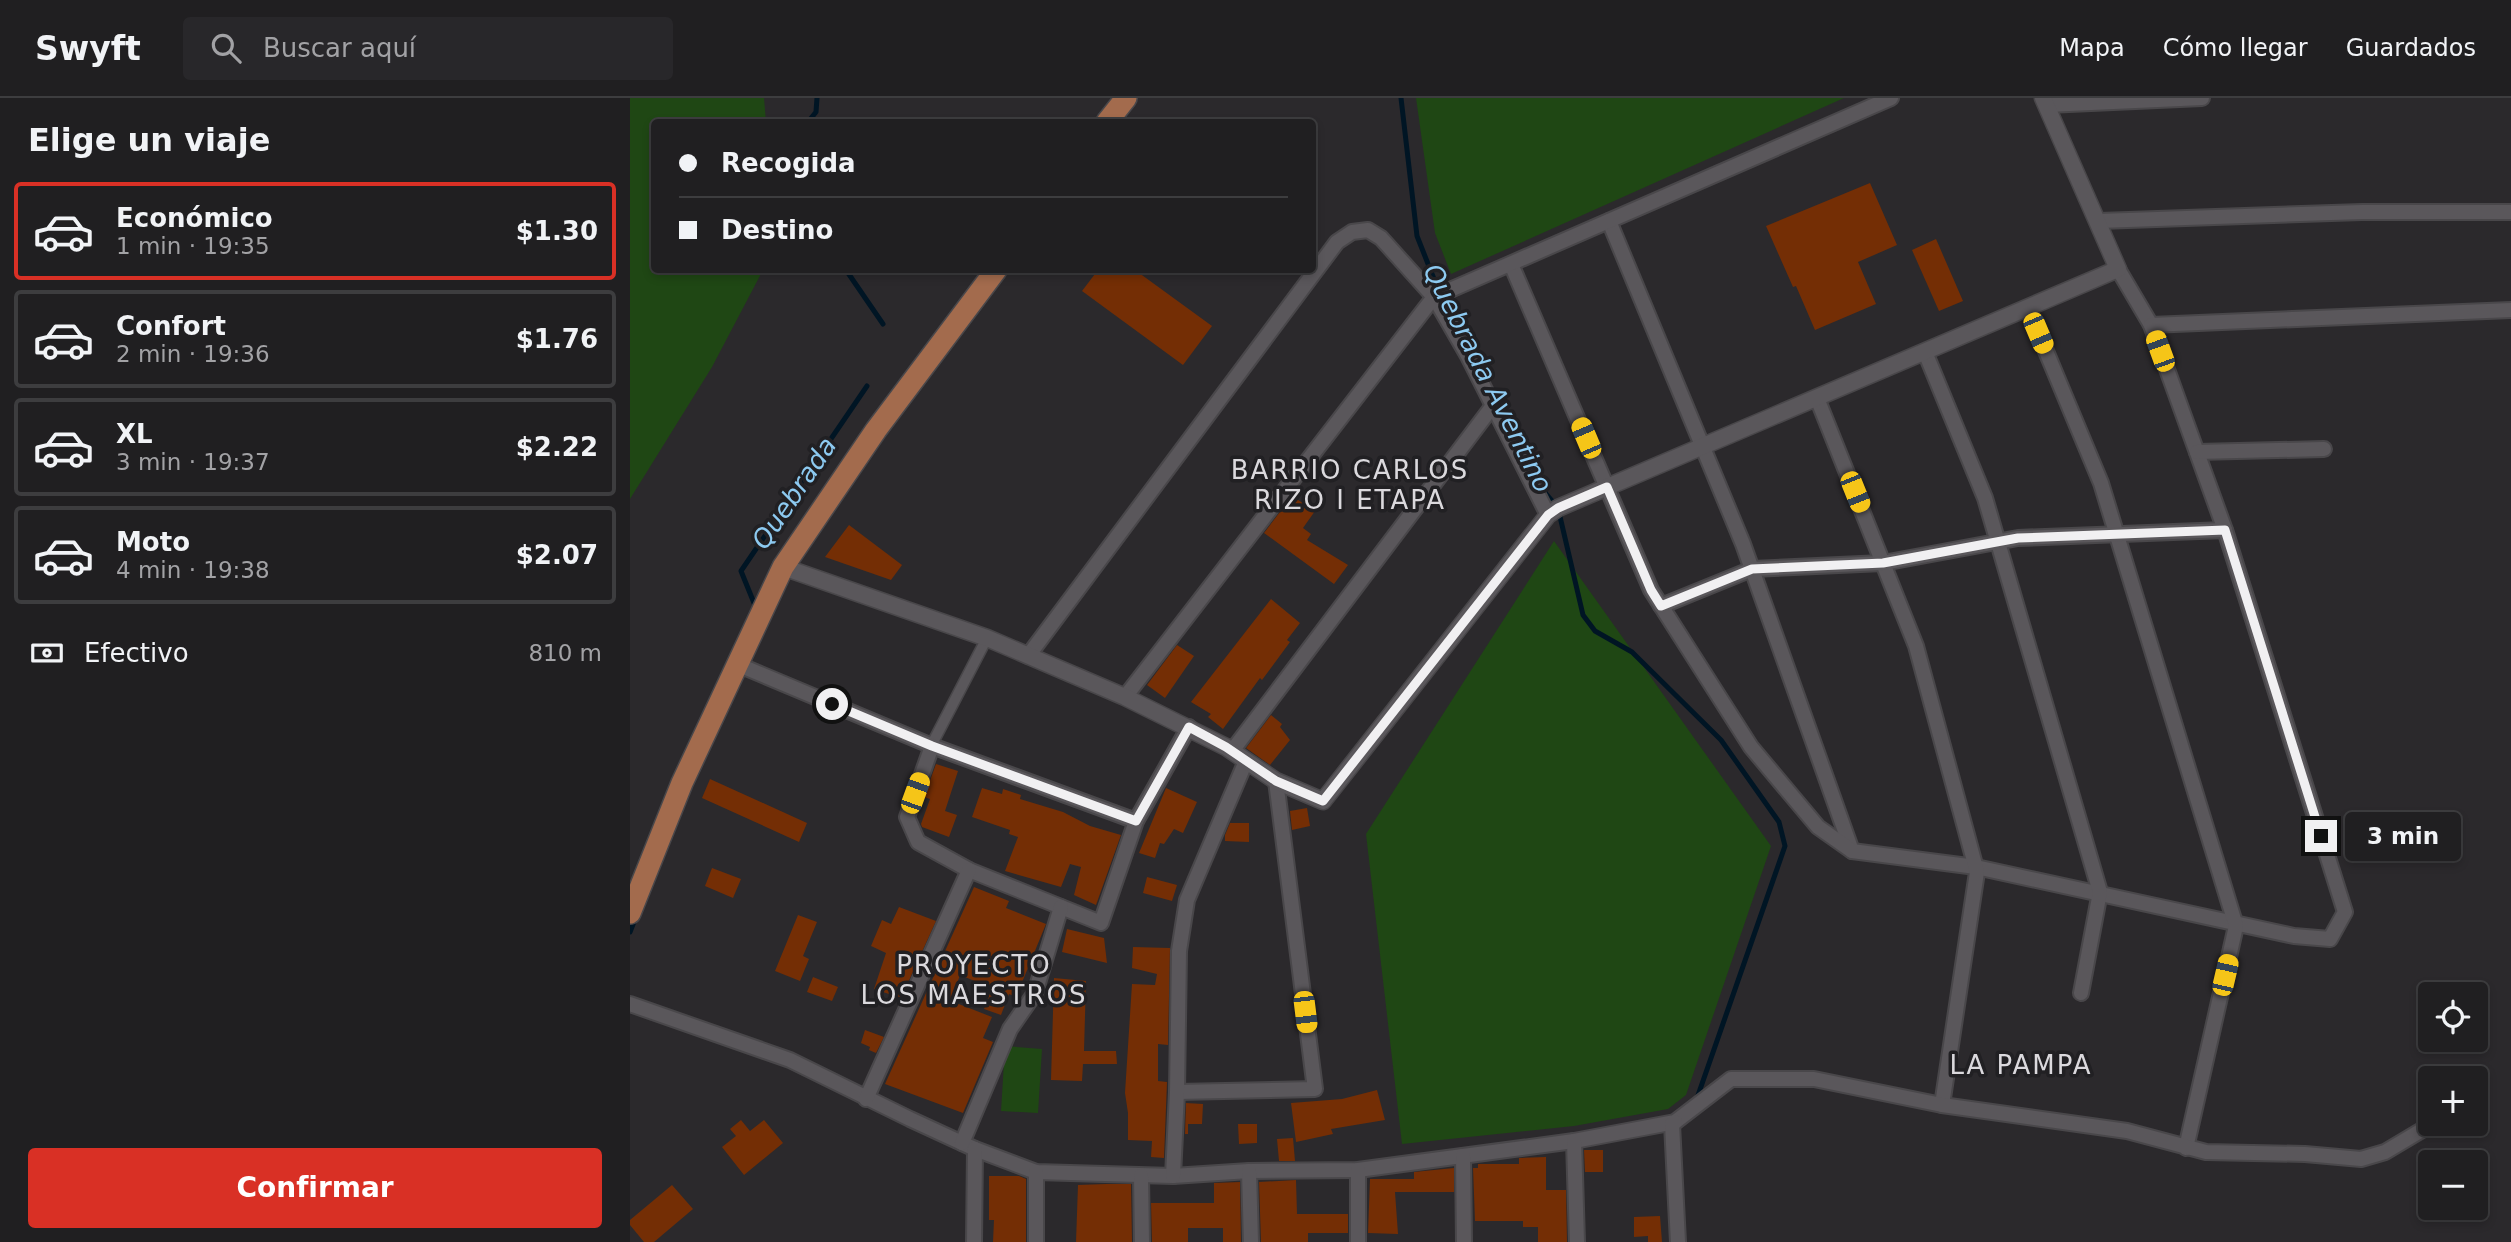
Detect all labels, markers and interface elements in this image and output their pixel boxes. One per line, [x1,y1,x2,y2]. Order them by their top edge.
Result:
search box [183,17,673,80]
text: Swyft [35,29,141,68]
icon: search [207,29,245,67]
text: Buscar aquí [263,33,416,63]
text: Mapa [2059,34,2125,62]
text: Cómo llegar [2163,34,2308,62]
text: Guardados [2346,34,2476,62]
text: Elige un viaje [28,121,270,159]
text: Recogida [721,148,856,178]
icon: car [32,200,95,263]
text: Económico [116,203,273,233]
text: Destino [721,215,833,245]
text: $1.30 [516,216,598,246]
text: 1 min · 19:35 [116,233,270,259]
water label: Quebrada Aventino [1417,259,1559,497]
icon: car [32,308,95,371]
car [2021,310,2056,356]
text: Confort [116,311,226,341]
text: $1.76 [516,324,598,354]
car [2143,328,2178,374]
text: 2 min · 19:36 [116,341,270,367]
car [1569,415,1604,461]
icon: car [32,416,95,479]
text: XL [116,419,153,449]
water label: Quebrada [746,431,842,555]
text: $2.22 [516,432,598,462]
text: 3 min · 19:37 [116,449,270,475]
district label: BARRIO CARLOS RIZO I ETAPA [1231,455,1469,515]
car [1838,469,1873,515]
icon: car [32,524,95,587]
text: Moto [116,527,190,557]
text: $2.07 [516,540,598,570]
text: 4 min · 19:38 [116,557,270,583]
icon: cash [28,634,66,672]
text: Efectivo [84,638,189,668]
text: 810 m [528,640,602,666]
route start [816,688,848,720]
car [898,770,933,816]
callout: 3 min [2346,812,2461,860]
route end [2305,820,2337,852]
text: 3 min [2367,823,2439,849]
district label: PROYECTO LOS MAESTROS [861,950,1087,1010]
car [2211,952,2240,998]
map controls [2418,982,2488,1220]
button: locate [2418,982,2488,1052]
car [1293,990,1318,1034]
district label: LA PAMPA [1949,1050,2093,1080]
button: + [2418,1066,2488,1136]
button: Confirmar [28,1148,602,1228]
button: − [2418,1150,2488,1220]

